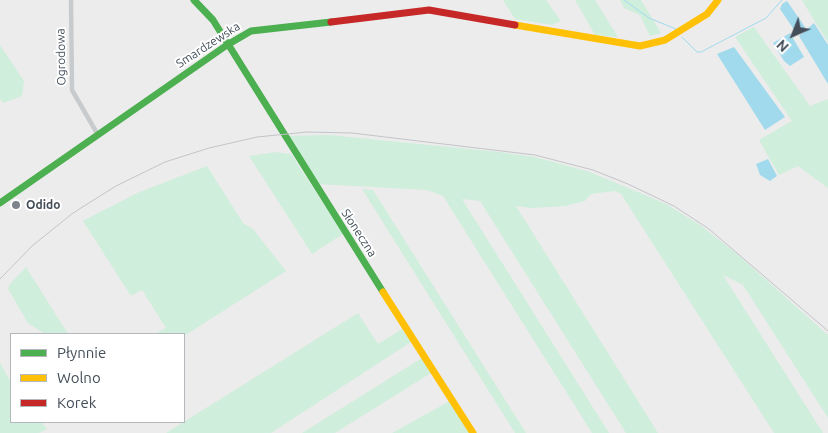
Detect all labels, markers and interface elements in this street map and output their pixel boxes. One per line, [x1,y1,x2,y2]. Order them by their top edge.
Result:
north arrow [768,10,818,60]
street label: Smardzewska [173,19,243,71]
street label: Ogrodowa [53,28,69,86]
text: N [773,36,792,55]
place label: Odido [26,198,60,212]
marker: Odido [10,199,22,211]
street label: Słoneczna [338,206,380,260]
legend [10,333,185,423]
text: Płynnie [57,344,106,361]
text: Wolno [57,369,101,386]
text: Korek [57,394,96,411]

